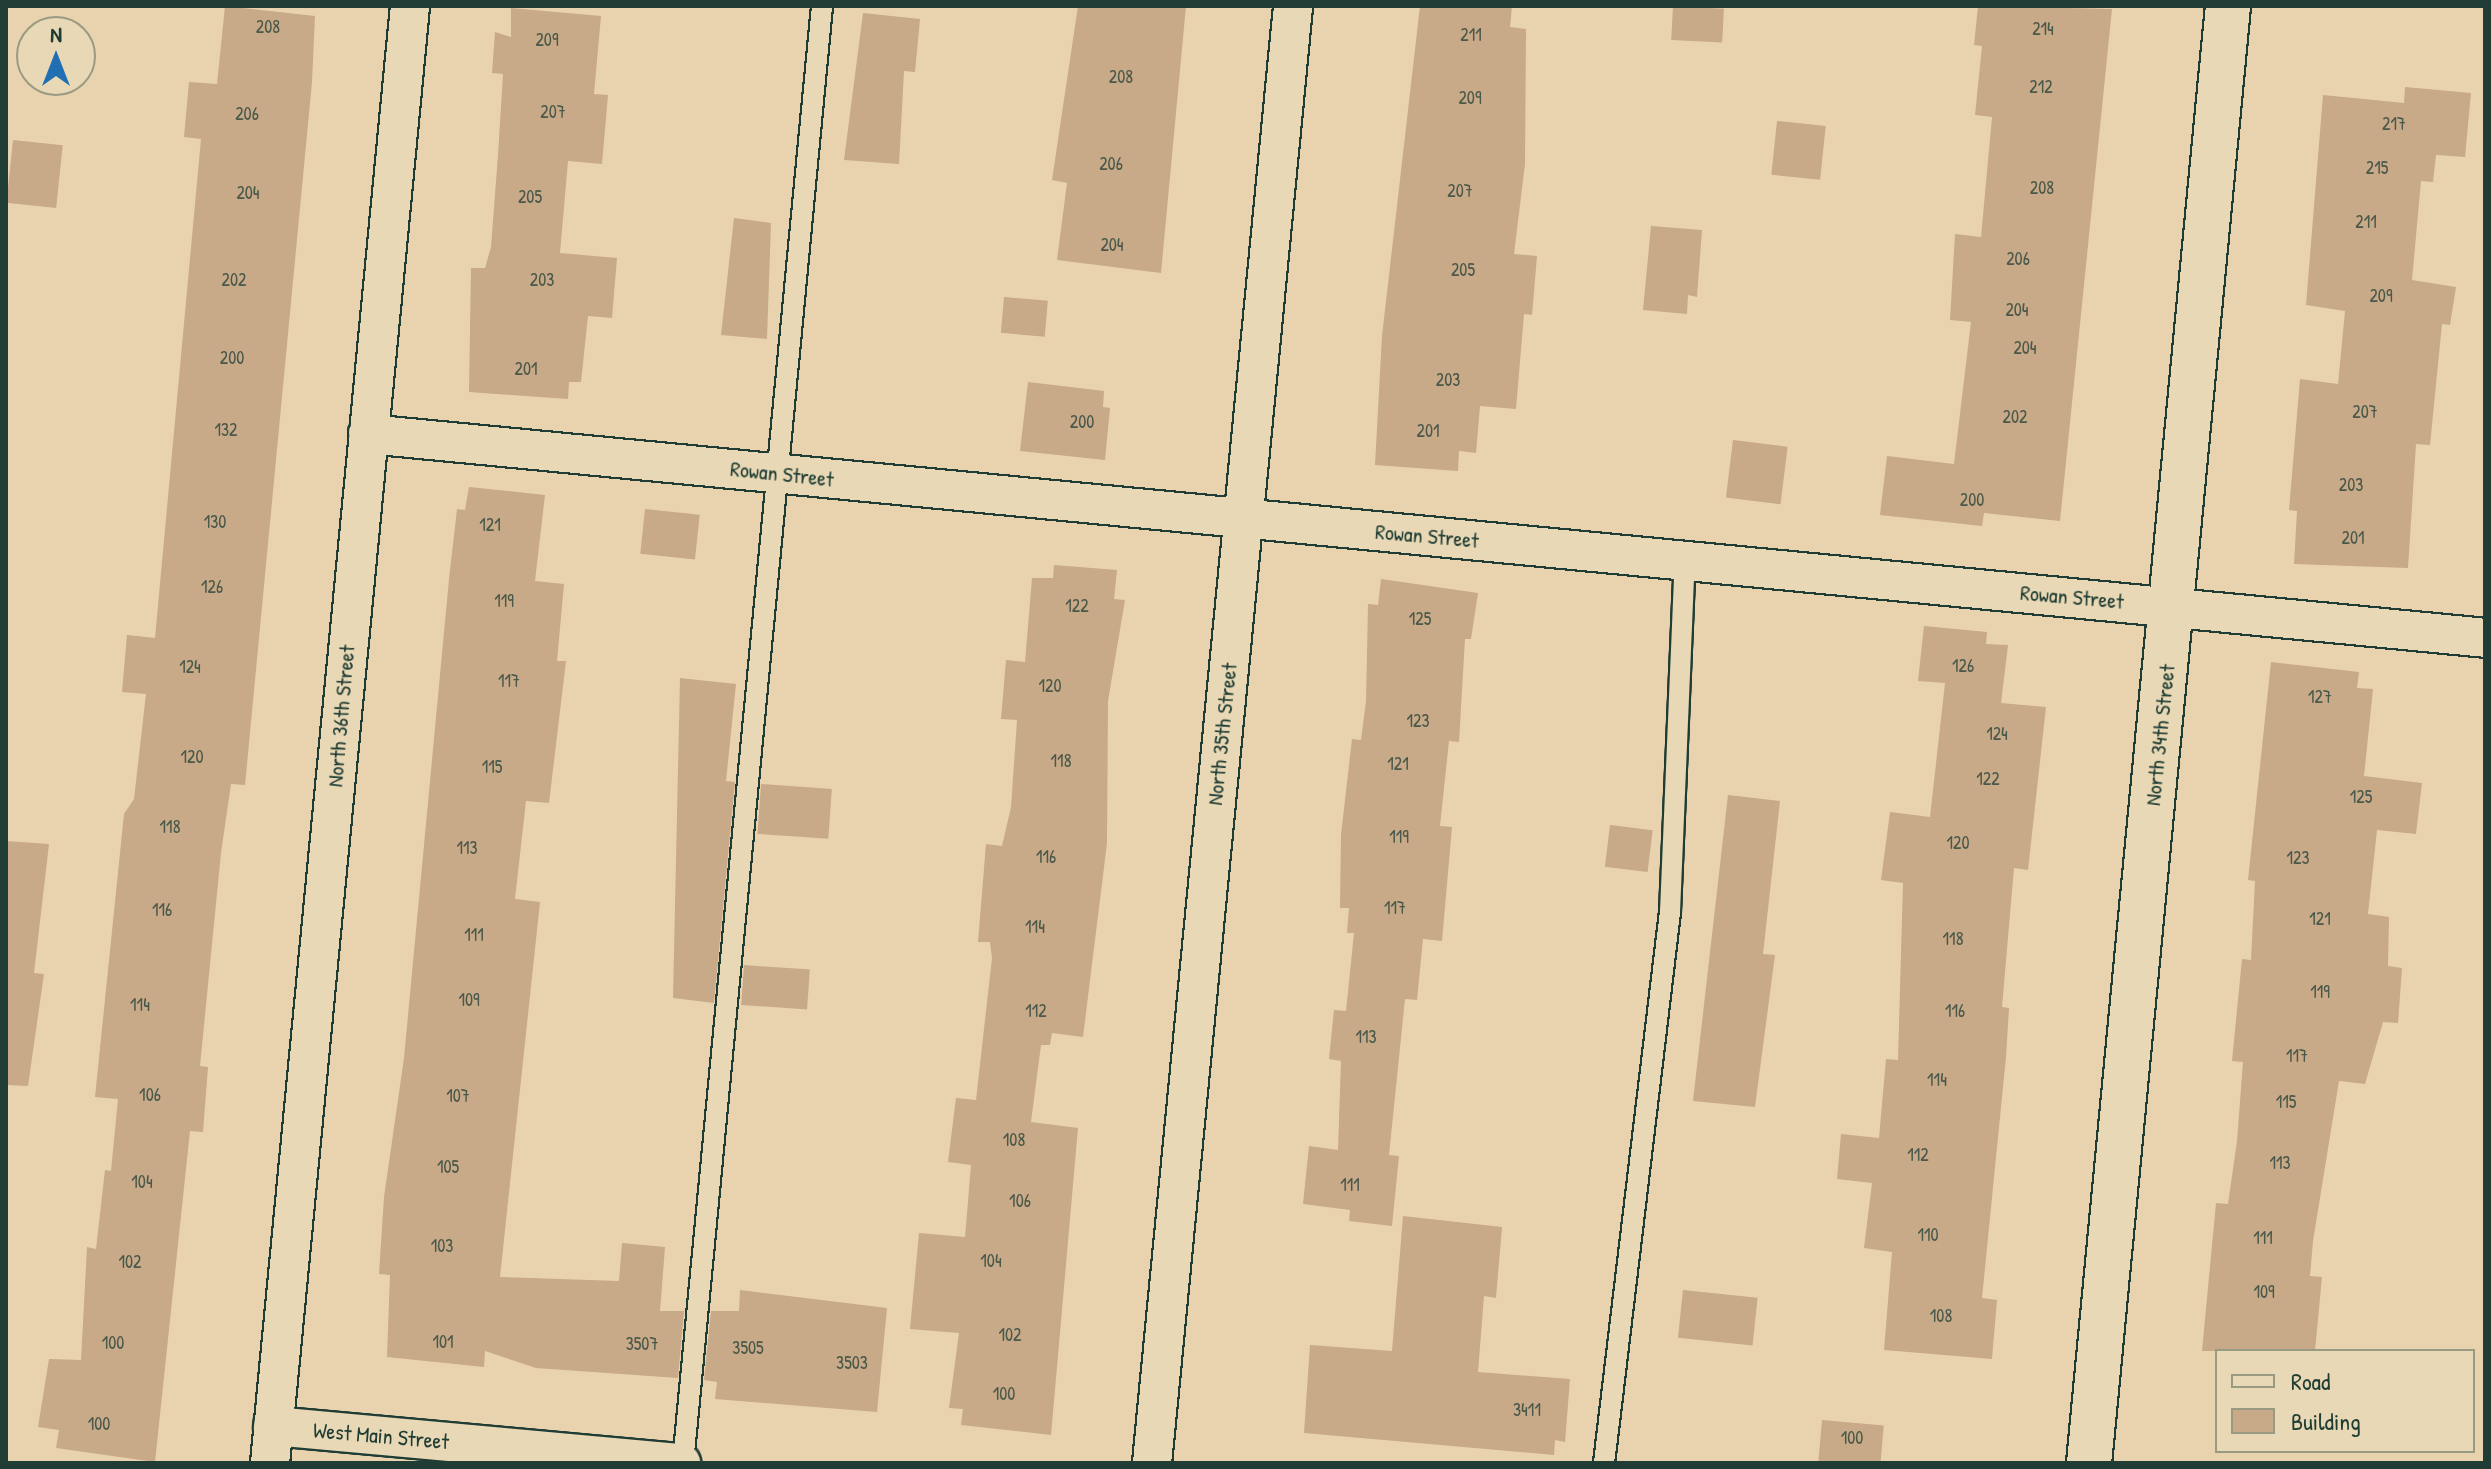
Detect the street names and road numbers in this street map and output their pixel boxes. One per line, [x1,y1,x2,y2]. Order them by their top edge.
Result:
street label: Rowan Street [729,455,835,493]
street label: Rowan Street [1374,518,1480,554]
street label: Rowan Street [2019,579,2125,615]
street label: North 36th Street [322,644,360,788]
street label: North 35th Street [1201,661,1243,807]
street label: North 34th Street [2139,663,2181,807]
street label: West Main Street [312,1417,450,1455]

